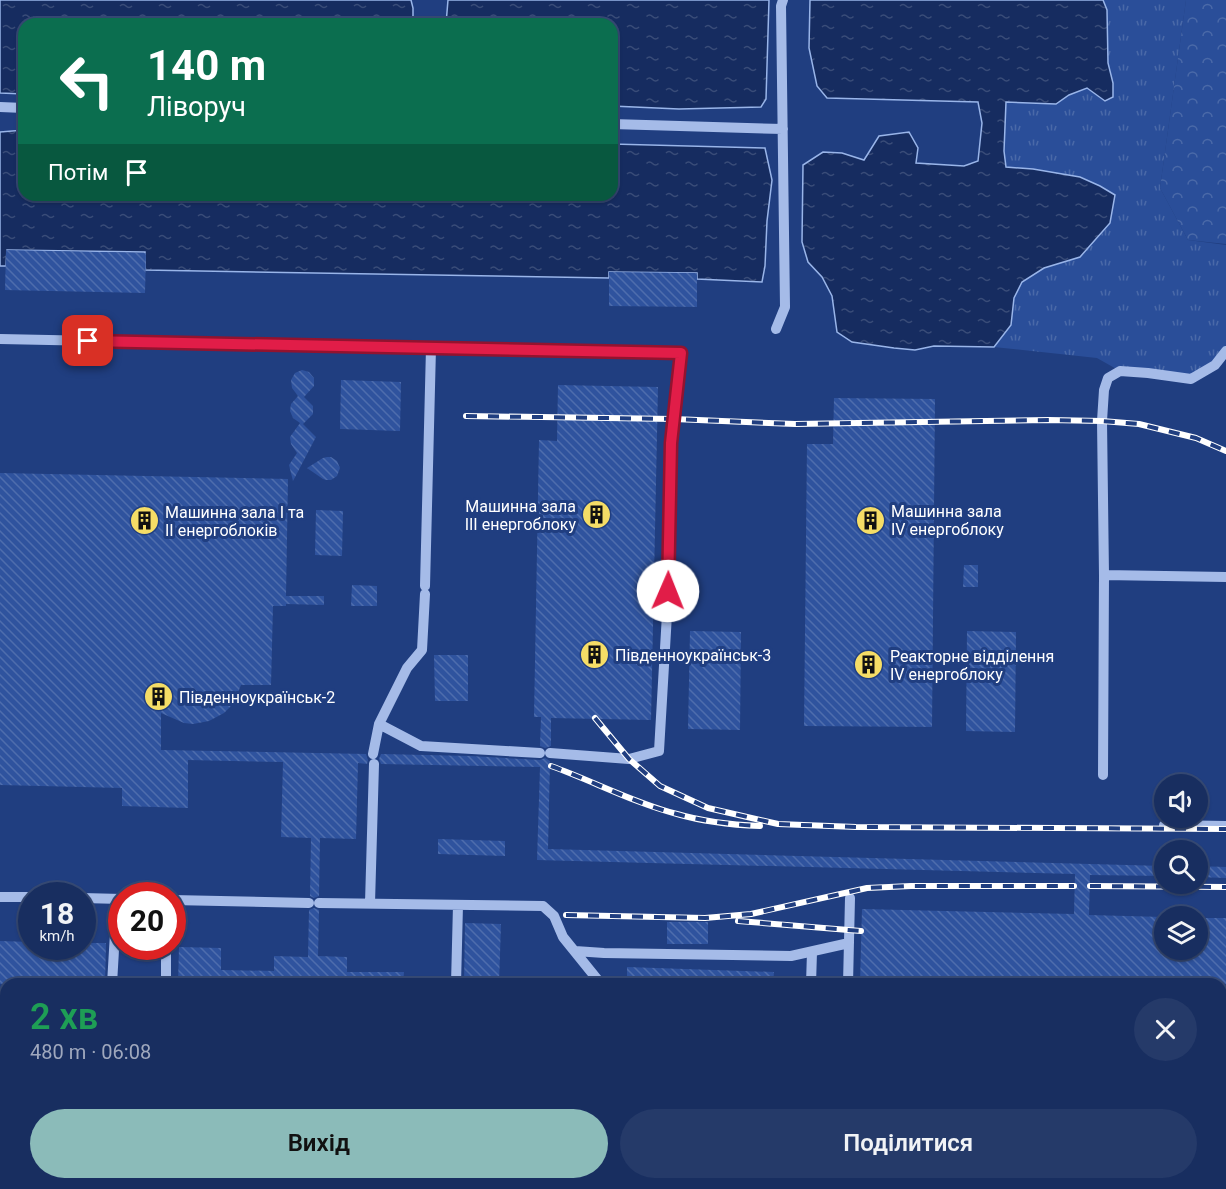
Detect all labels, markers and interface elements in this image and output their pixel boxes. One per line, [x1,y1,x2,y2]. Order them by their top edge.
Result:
text: 140 m [147,41,266,90]
icon: left [48,42,126,120]
text: Ліворуч [147,91,246,123]
icon: arrive [120,156,153,189]
text: Потім [48,160,108,185]
pin [62,315,113,366]
icon: arrive [71,324,104,357]
place label: Машинна зала III енергоблоку [465,497,576,534]
building icon: Машинна зала III енергоблоку [581,499,613,531]
place label: Машинна зала IV енергоблоку [891,502,1004,539]
place label: Машинна зала I та II енергоблоків [165,503,304,540]
building icon: Машинна зала IV енергоблоку [854,504,886,536]
building icon: Машинна зала I та II енергоблоків [128,505,160,537]
position arrow [636,559,700,623]
building icon: Південноукраїнськ-3 [578,639,610,671]
place label: Південноукраїнськ-3 [615,646,771,665]
place label: Реакторне відділення IV енергоблоку [890,647,1054,684]
building icon: Реакторне відділення IV енергоблоку [853,649,885,681]
building icon: Південноукраїнськ-2 [142,681,174,713]
place label: Південноукраїнськ-2 [179,688,335,707]
map controls [1154,774,1208,960]
button: sound [1154,774,1208,828]
button: search [1154,840,1208,894]
speed limit sign: 20 [108,882,186,960]
text: 18 [40,896,74,931]
button: layers [1154,906,1208,960]
text: km/h [39,927,75,945]
text: 2 хв [30,996,98,1038]
button: close [1134,998,1197,1061]
text: 480 m · 06:08 [30,1040,151,1064]
button: Вихід [30,1109,608,1178]
button: Поділитися [620,1109,1197,1178]

